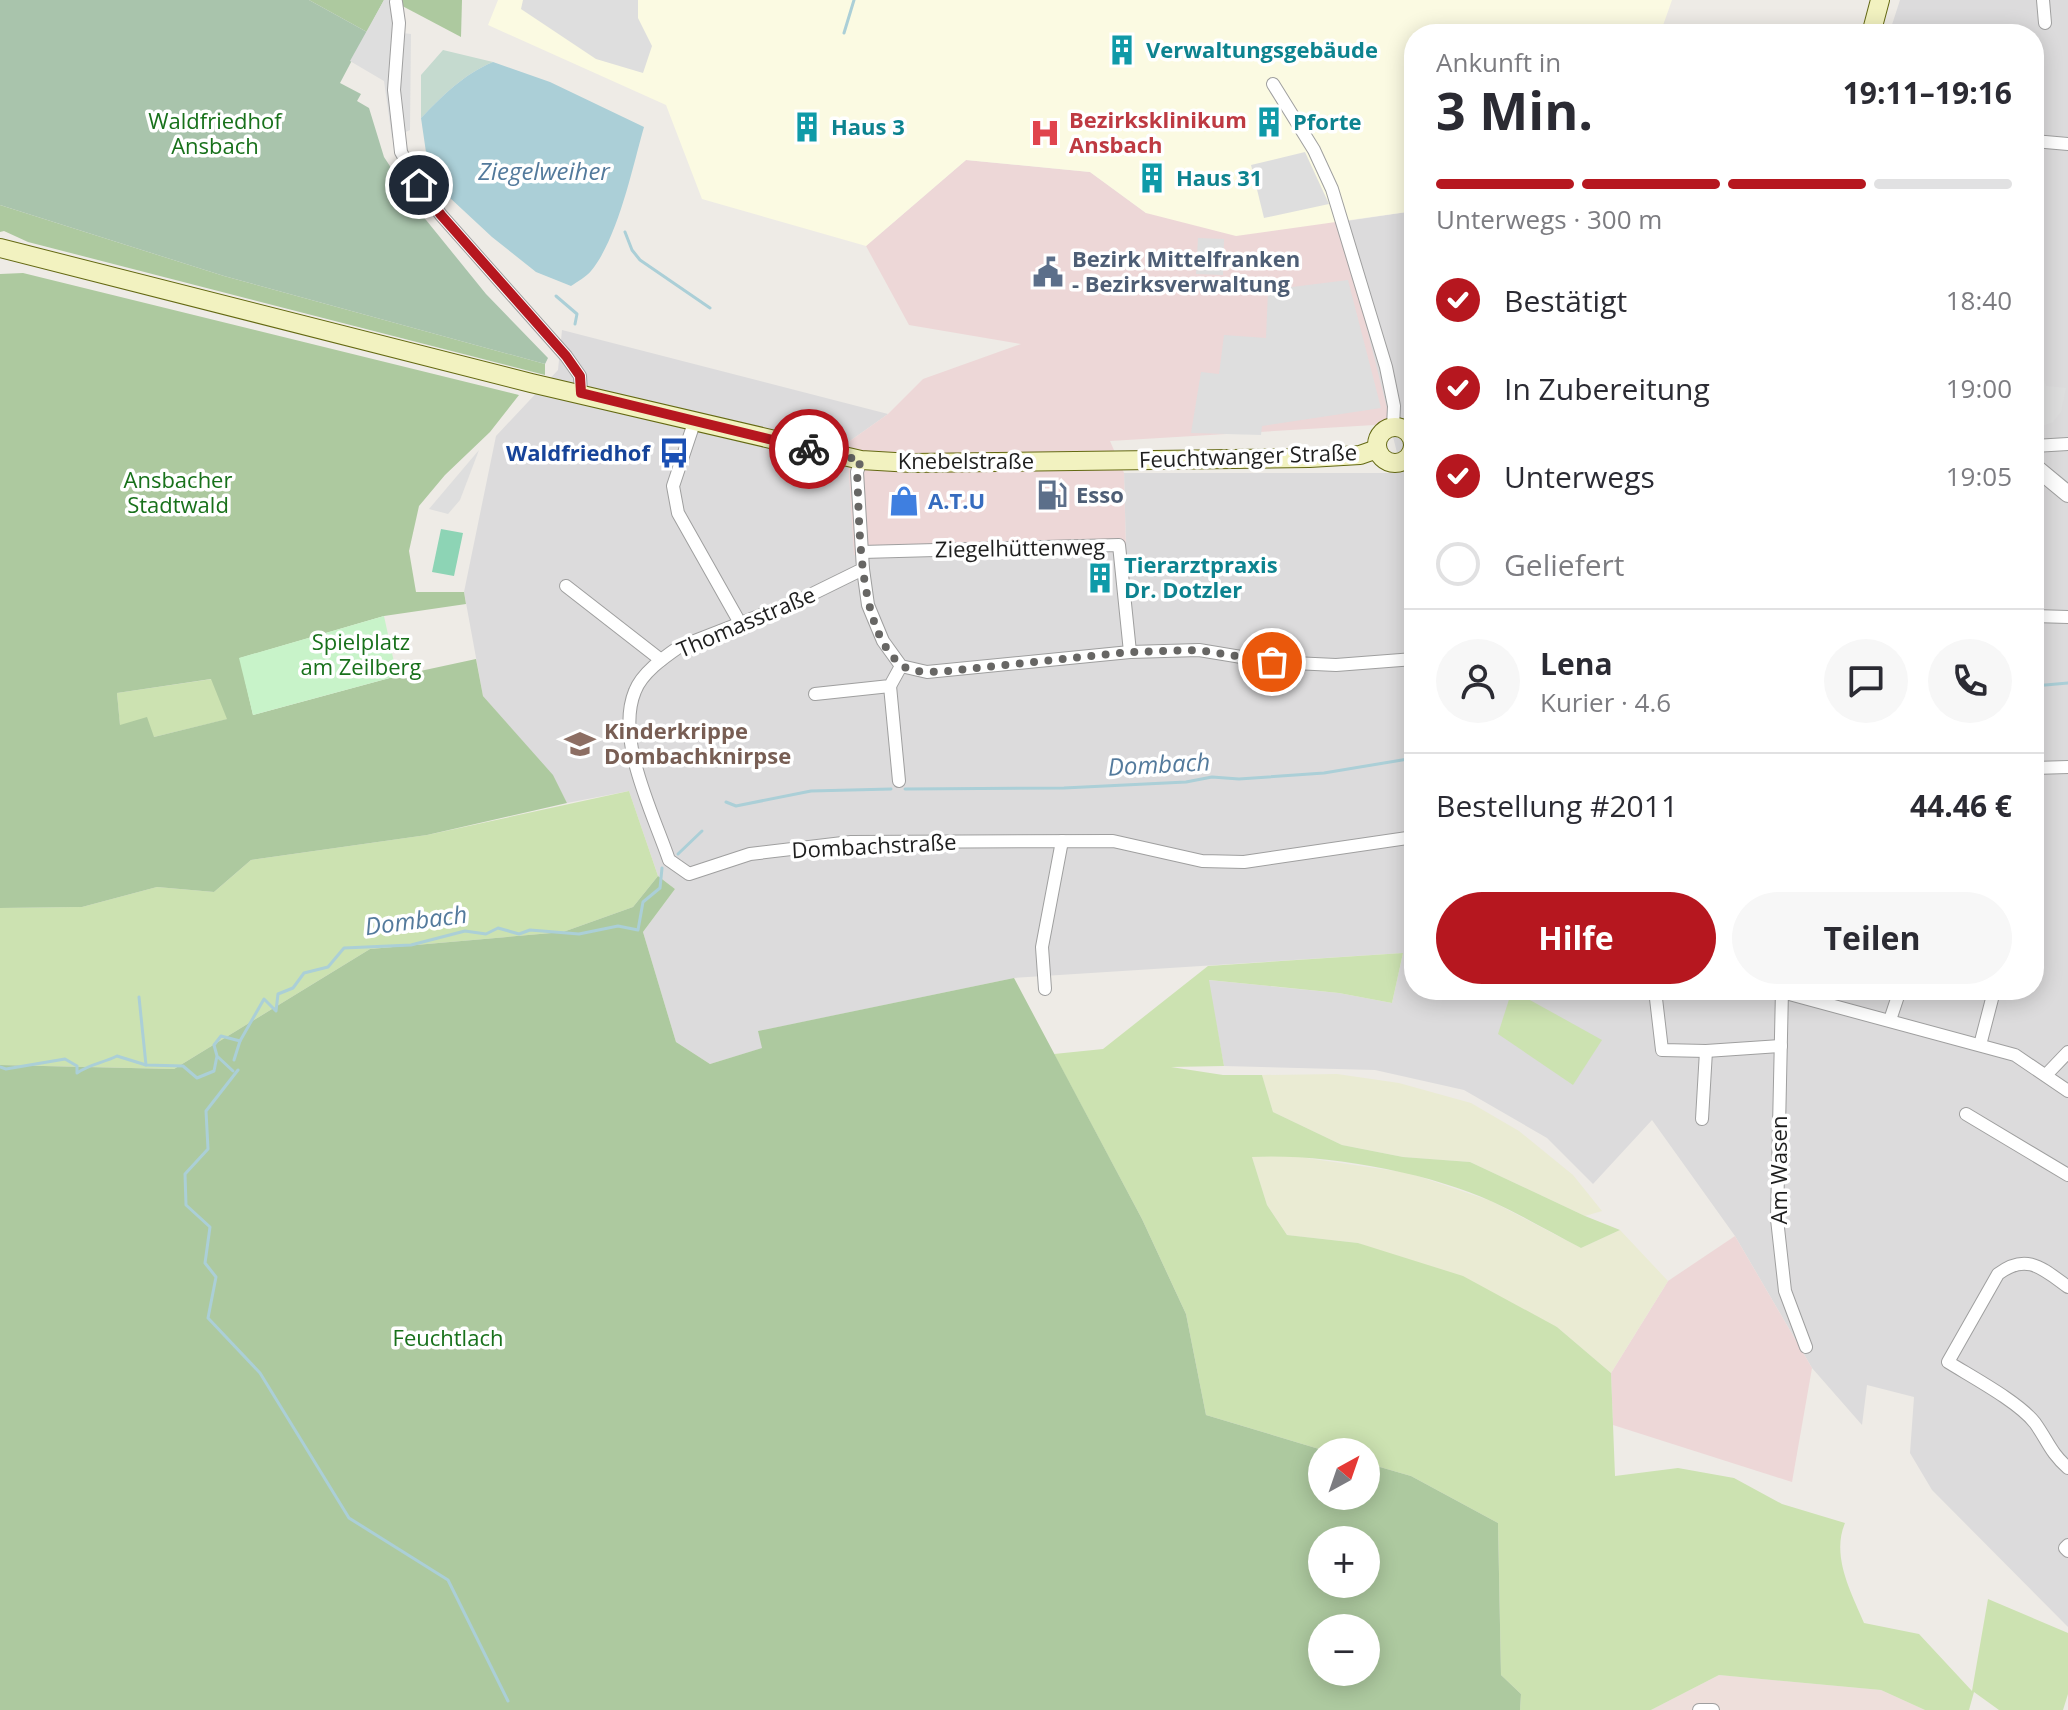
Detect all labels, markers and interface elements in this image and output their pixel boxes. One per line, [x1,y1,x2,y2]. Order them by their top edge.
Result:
building icon: Verwaltungsgebäude [1105,33,1139,67]
place label: Verwaltungsgebäude [1146,34,1378,64]
text: Ankunft in [1436,44,1561,80]
text: 19:11–19:16 [1843,72,2012,113]
text: 3 Min. [1436,74,1593,145]
place label: Bezirksklinikum Ansbach [1069,104,1247,159]
park label: Waldfriedhof Ansbach [148,105,283,160]
building icon: Pforte [1252,105,1286,139]
place label: Pforte [1293,106,1362,136]
building icon: Haus 3 [790,110,824,144]
place label: Haus 3 [831,111,905,141]
hospital icon: Bezirksklinikum Ansbach [1028,116,1062,150]
pin [385,151,453,219]
water label: Ziegelweiher [477,154,611,187]
building icon: Haus 31 [1135,161,1169,195]
place label: Haus 31 [1176,162,1262,192]
icon: home [397,163,441,207]
text: Unterwegs · 300 m [1436,201,1662,237]
place label: Bezirk Mittelfranken - Bezirksverwaltung [1072,243,1300,298]
public building icon: Bezirk Mittelfranken - Bezirksverwaltung [1031,255,1065,289]
icon: check [1436,278,1480,322]
text: Bestätigt [1504,280,1627,321]
text: 18:40 [1946,282,2012,318]
icon: check [1436,366,1480,410]
text: In Zubereitung [1504,368,1710,409]
text: 19:00 [1946,370,2012,406]
courier [769,409,849,489]
icon: bike [787,427,831,471]
bus stop icon: Waldfriedhof [657,436,691,470]
street label: Feuchtwanger Straße [1139,436,1357,474]
place label: Waldfriedhof [506,437,651,467]
street label: Knebelstraße [898,445,1034,475]
icon: check [1436,454,1480,498]
text: Unterwegs [1504,456,1655,497]
text: 19:05 [1946,458,2012,494]
park label: Ansbacher Stadtwald [124,464,232,519]
fuel station icon: Esso [1035,478,1069,512]
place label: Esso [1076,479,1124,509]
shop icon: A.T.U [887,484,921,518]
place label: A.T.U [928,485,985,515]
street label: Ziegelhüttenweg [935,531,1105,563]
text: Geliefert [1504,544,1625,585]
place label: Tierarztpraxis Dr. Dotzler [1124,549,1278,604]
building icon: Tierarztpraxis Dr. Dotzler [1083,561,1117,595]
street label: Thomasstraße [672,578,819,664]
park label: Spielplatz am Zeilberg [300,626,422,681]
pin [1238,628,1306,696]
button: person [1436,639,1520,723]
button: chat [1824,639,1908,723]
button: phone [1928,639,2012,723]
icon: bag [1250,640,1294,684]
text: Lena [1540,643,1613,684]
text: Kurier · 4.6 [1540,684,1671,720]
place label: Kinderkrippe Dombachknirpse [604,715,791,770]
school or university icon: Kinderkrippe Dombachknirpse [563,727,597,761]
water label: Dombach [1107,744,1211,783]
text: Bestellung #2011 [1436,785,1678,826]
text: 44.46 € [1910,785,2012,826]
street label: Dombachstraße [791,826,957,864]
button: Hilfe [1436,892,1716,984]
button: Teilen [1732,892,2012,984]
water label: Dombach [363,897,469,942]
street label: Am Wasen [1763,1116,1793,1224]
park label: Feuchtlach [393,1322,503,1352]
north arrow [1308,1438,1380,1510]
map controls [1308,1438,1380,1686]
button: + [1308,1526,1380,1598]
button: − [1308,1614,1380,1686]

